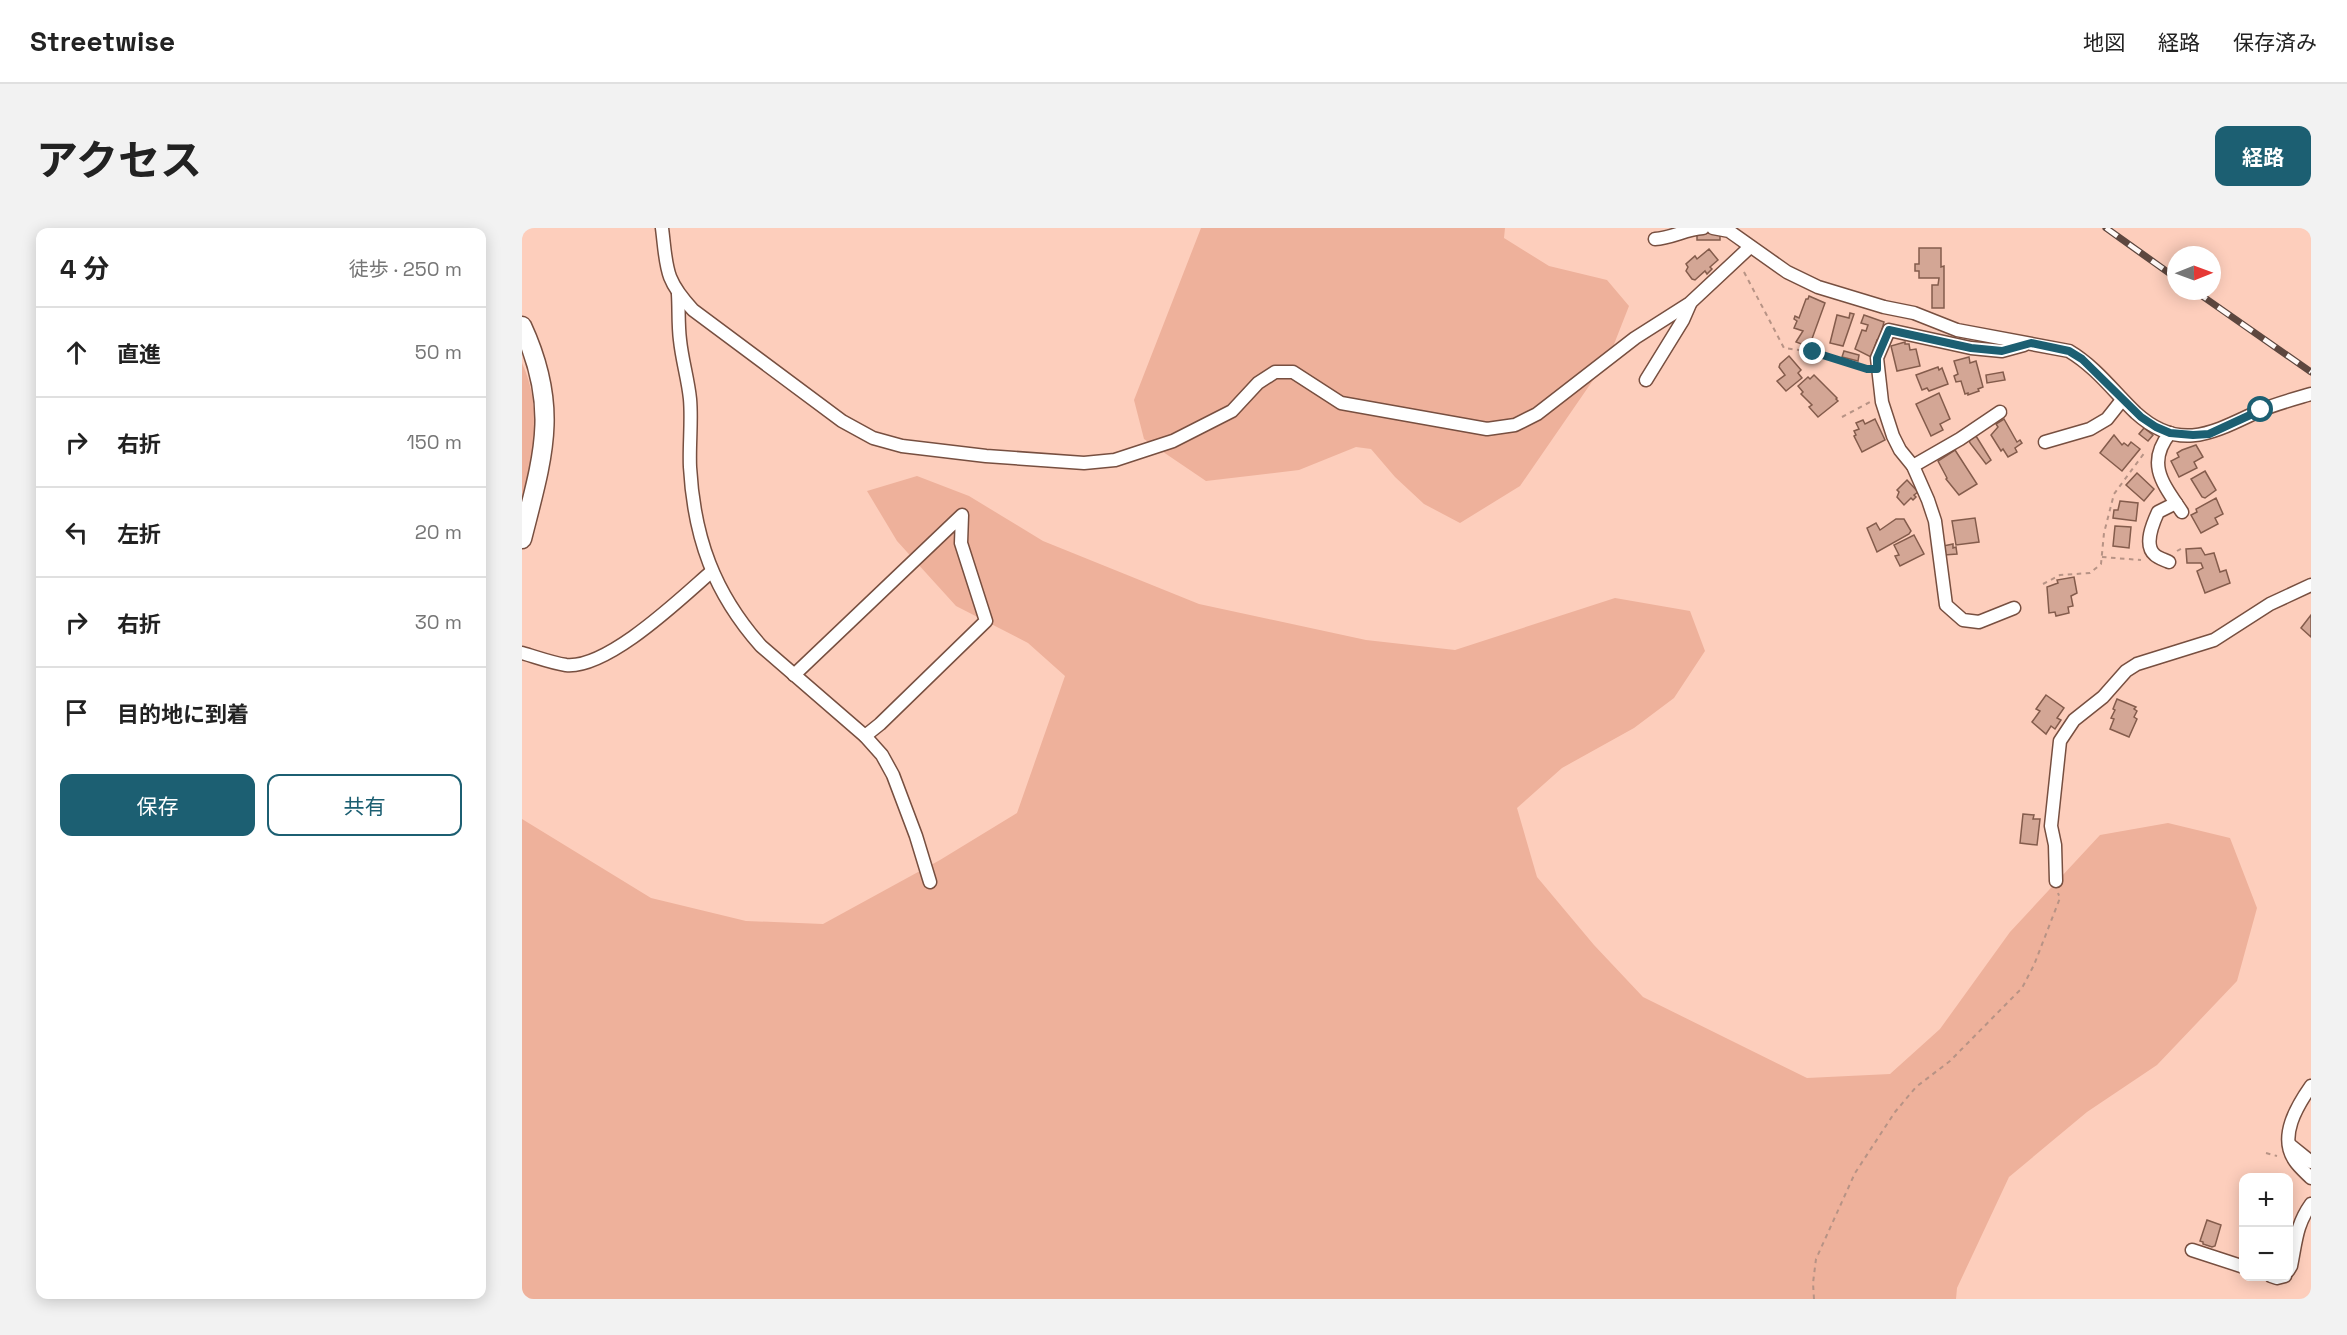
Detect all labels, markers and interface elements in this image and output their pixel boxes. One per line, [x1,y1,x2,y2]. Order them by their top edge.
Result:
text: Streetwise [30,23,175,59]
text: 地図 [2083,29,2125,56]
text: 経路 [2158,29,2200,56]
text: 保存済み [2233,29,2317,56]
button: 経路 [2215,126,2311,186]
text: アクセス [36,134,202,187]
north arrow [2167,246,2221,300]
text: 4 分 [60,252,109,286]
text: 徒歩 · 250 m [349,256,462,282]
icon: ahead [60,336,93,369]
route end [1799,338,1825,364]
text: 50 m [415,339,462,365]
text: 直進 [117,340,161,368]
route start [2247,396,2273,422]
icon: right [60,426,93,459]
text: 150 m [407,429,462,455]
text: 右折 [117,430,161,458]
icon: left [60,516,93,549]
text: 20 m [415,519,462,545]
text: 左折 [117,520,161,548]
icon: right [60,606,93,639]
text: 30 m [415,609,462,635]
text: 右折 [117,610,161,638]
icon: arrive [60,696,93,729]
text: 目的地に到着 [117,700,249,728]
button: 保存 [60,774,255,836]
button: 共有 [267,774,462,836]
map controls [2239,1173,2293,1281]
button: + [2239,1173,2293,1227]
button: − [2239,1227,2293,1281]

